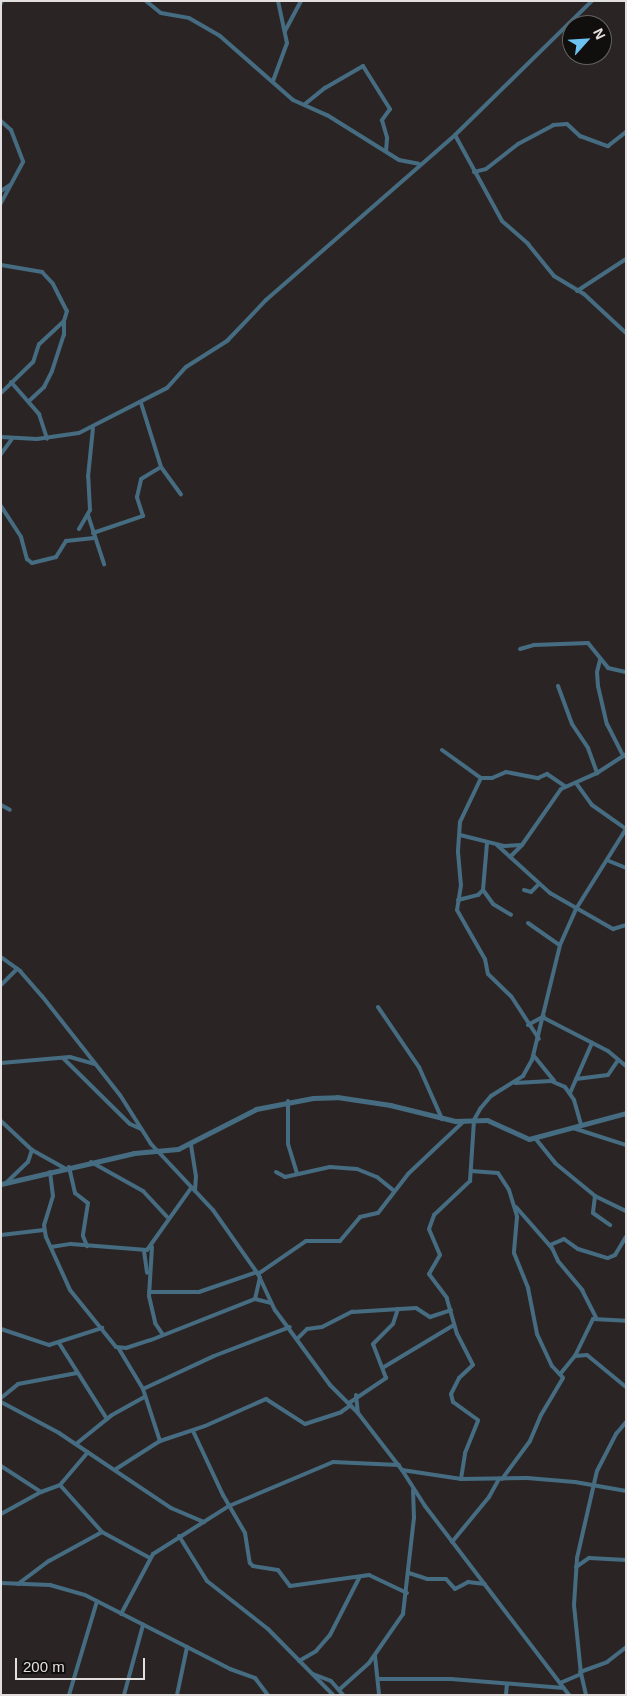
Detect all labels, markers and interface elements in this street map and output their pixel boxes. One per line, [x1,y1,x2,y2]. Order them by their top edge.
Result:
north arrow [562,15,612,65]
text: N [590,26,609,42]
scale bar [18,1648,148,1680]
text: 200 m [23,1658,65,1675]

